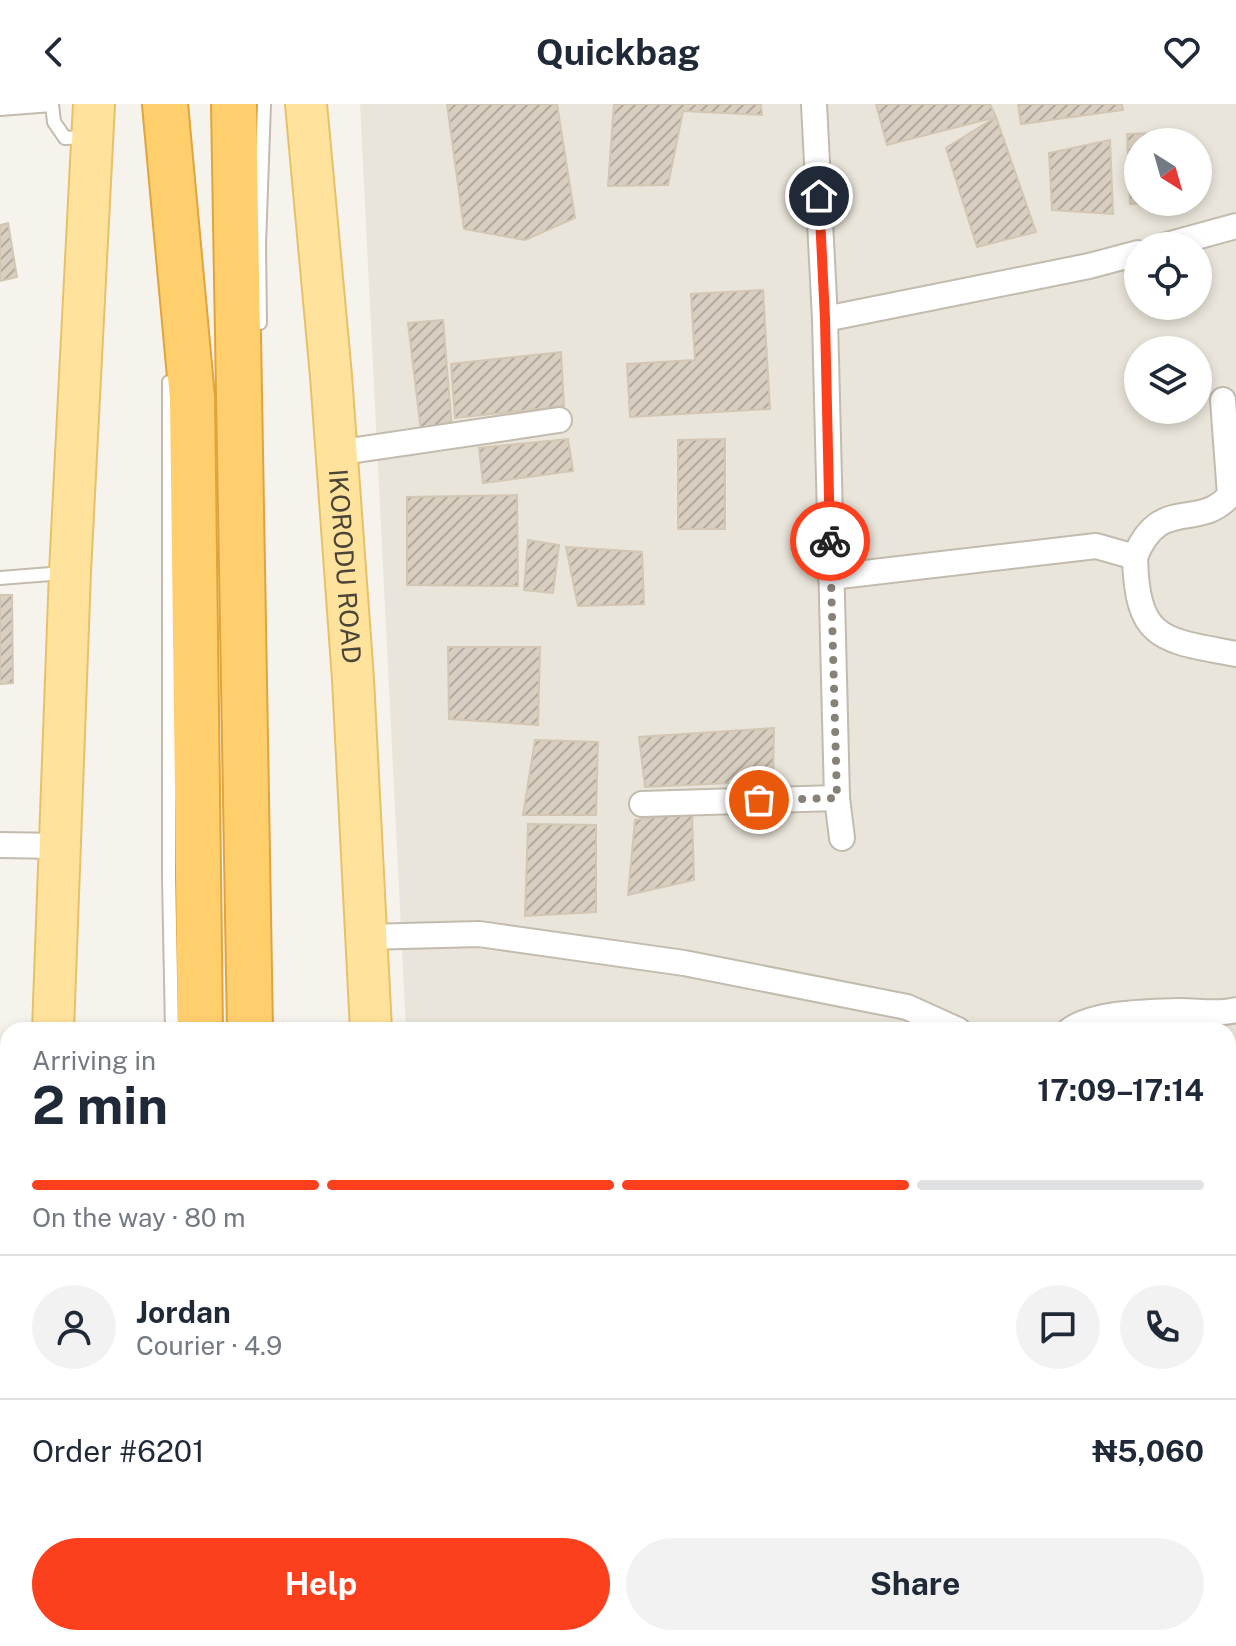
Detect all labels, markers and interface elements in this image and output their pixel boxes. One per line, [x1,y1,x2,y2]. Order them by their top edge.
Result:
icon: back [32,30,76,74]
icon: heart [1160,30,1204,74]
text: Quickbag [536,31,700,73]
north arrow [1124,128,1212,216]
map controls [1124,128,1212,424]
pin [785,162,853,230]
icon: home [797,174,841,218]
button: locate [1124,232,1212,320]
button: layers [1124,336,1212,424]
street label: IKORODU ROAD [323,468,368,665]
courier [790,501,870,581]
icon: bike [808,519,852,563]
pin [725,766,793,834]
icon: bag [737,778,781,822]
text: Arriving in [32,1045,156,1076]
text: 17:09–17:14 [1037,1072,1204,1108]
text: 2 min [32,1075,168,1136]
text: On the way · 80 m [32,1202,246,1233]
button: person [32,1285,116,1369]
button: chat [1016,1285,1100,1369]
button: phone [1120,1285,1204,1369]
text: Jordan [136,1294,231,1330]
text: Courier · 4.9 [136,1330,282,1361]
text: Order #6201 [32,1433,204,1469]
text: ₦5,060 [1092,1433,1204,1469]
button: Help [32,1538,610,1630]
button: Share [626,1538,1204,1630]

